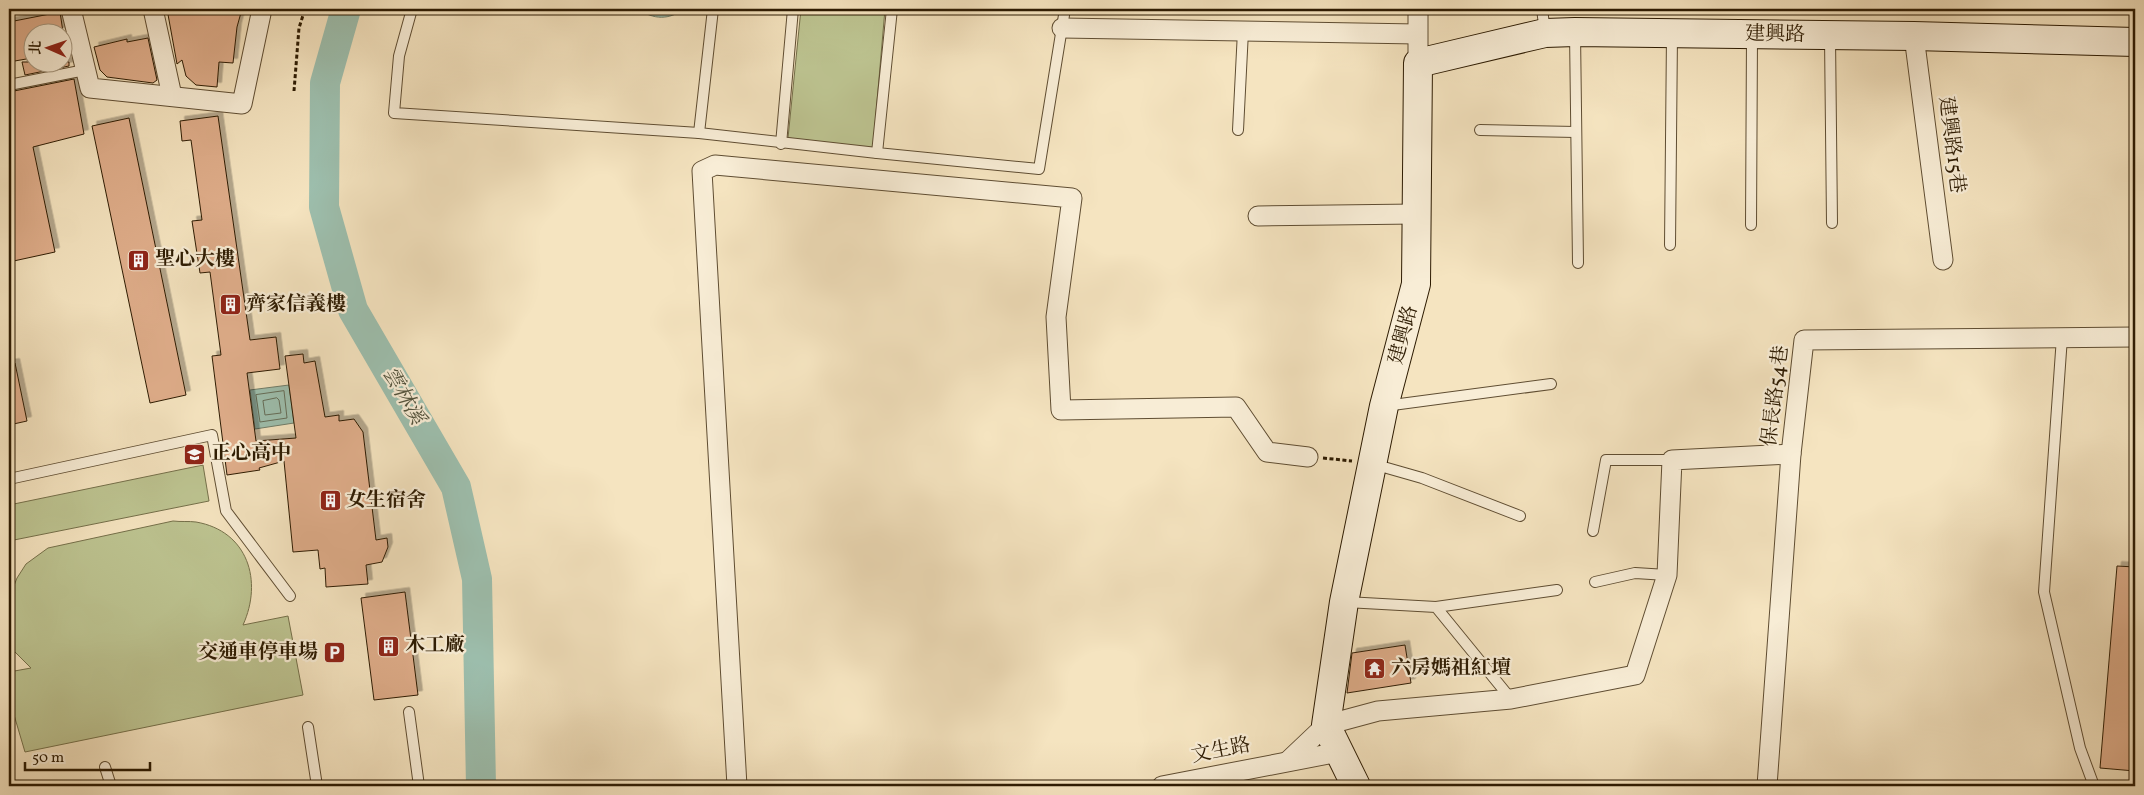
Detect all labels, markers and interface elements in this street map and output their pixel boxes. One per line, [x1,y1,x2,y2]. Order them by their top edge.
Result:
street label: 建興路 [1745,20,1805,50]
north arrow [22,22,72,72]
text: 北 [27,40,46,55]
street label: 建興路15巷 [1931,95,1971,195]
place label: 聖心大樓 [155,246,235,274]
building icon: 聖心大樓 [127,248,151,272]
place label: 齊家信義樓 [246,291,346,319]
building icon: 齊家信義樓 [218,293,242,317]
street label: 建興路 [1383,302,1425,368]
street label: 保長路54巷 [1756,344,1796,448]
water label: 雲林溪 [375,361,432,432]
place label: 正心高中 [211,440,291,468]
school or university icon: 正心高中 [183,442,207,466]
place label: 女生宿舍 [346,487,426,515]
building icon: 女生宿舍 [318,489,342,513]
place label: 木工廠 [405,632,465,660]
building icon: 木工廠 [377,634,401,658]
place label: 交通車停車場 [198,639,318,667]
parking icon: 交通車停車場 [322,641,346,665]
place label: 六房媽祖紅壇 [1391,655,1511,683]
temple icon: 六房媽祖紅壇 [1363,657,1387,681]
street label: 文生路 [1189,732,1253,770]
scale bar [25,740,150,772]
text: 50 m [32,748,64,769]

